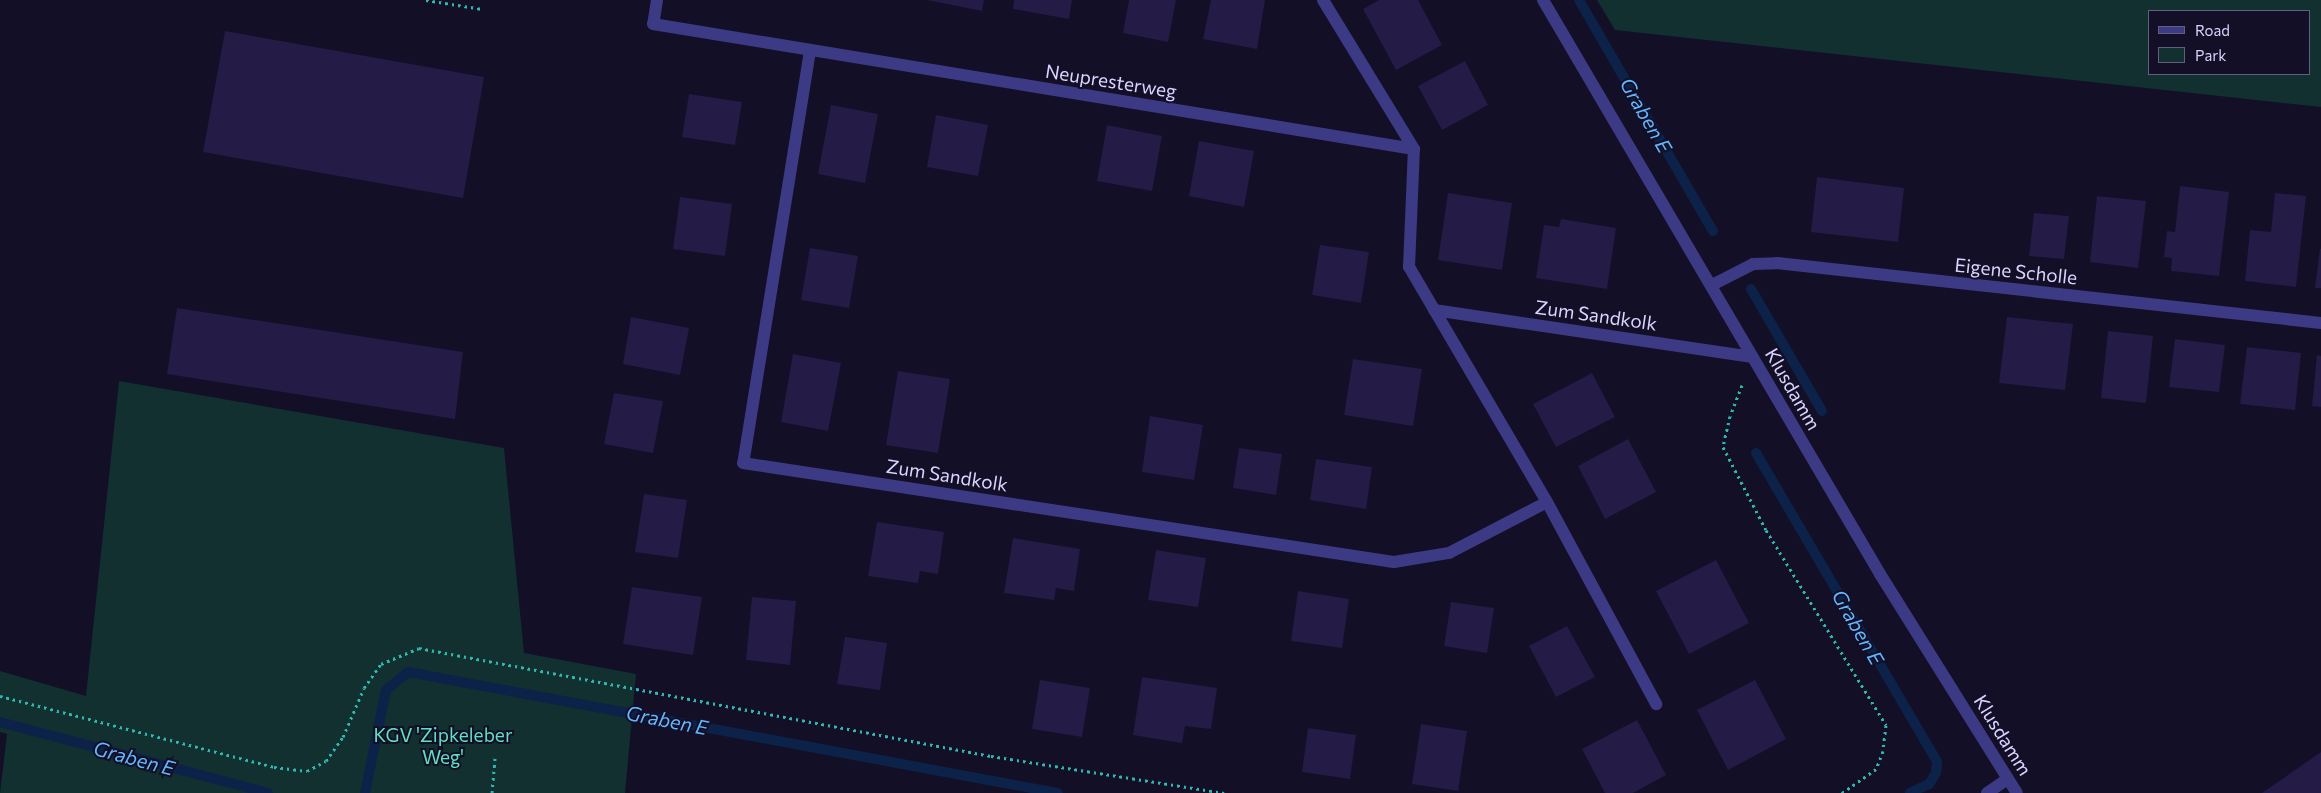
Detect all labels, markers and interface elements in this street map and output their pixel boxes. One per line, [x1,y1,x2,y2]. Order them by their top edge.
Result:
legend [2148,10,2311,75]
text: Road [2195,21,2230,39]
text: Park [2195,46,2226,64]
street label: Neupresterweg [1044,59,1178,103]
water label: Graben E [1615,73,1677,157]
street label: Eigene Scholle [1954,253,2078,289]
street label: Zum Sandkolk [1534,295,1658,335]
street label: Klusdamm [1760,344,1826,434]
street label: Zum Sandkolk [885,454,1009,496]
water label: Graben E [1827,585,1889,669]
street label: Klusdamm [1969,690,2037,780]
water label: Graben E [624,700,710,740]
park label: KGV 'Zipkeleber Weg' [374,724,512,768]
water label: Graben E [91,736,177,780]

